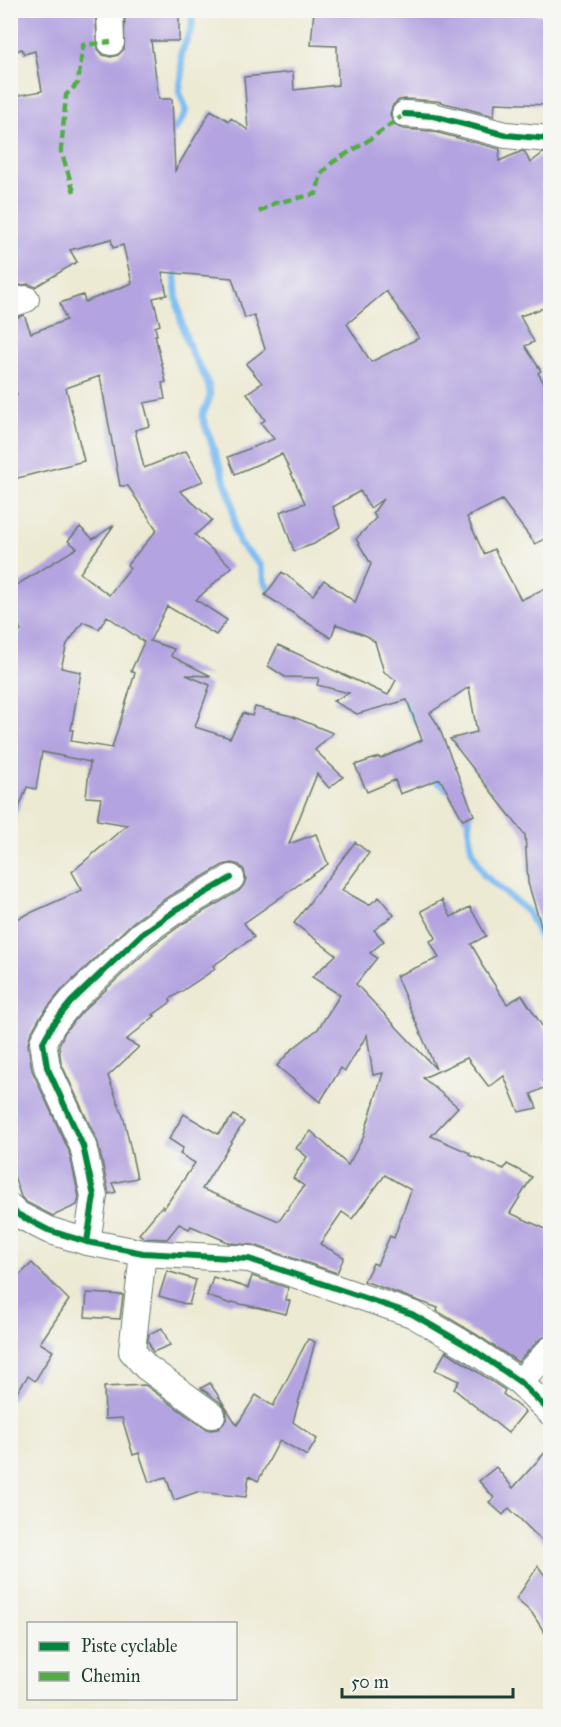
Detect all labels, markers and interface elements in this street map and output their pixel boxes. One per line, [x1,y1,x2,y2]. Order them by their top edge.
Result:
legend [27,1622,237,1700]
text: Piste cyclable [81,1635,178,1657]
scale bar [342,1661,513,1699]
text: Chemin [81,1665,141,1687]
text: 50 m [351,1671,389,1693]

